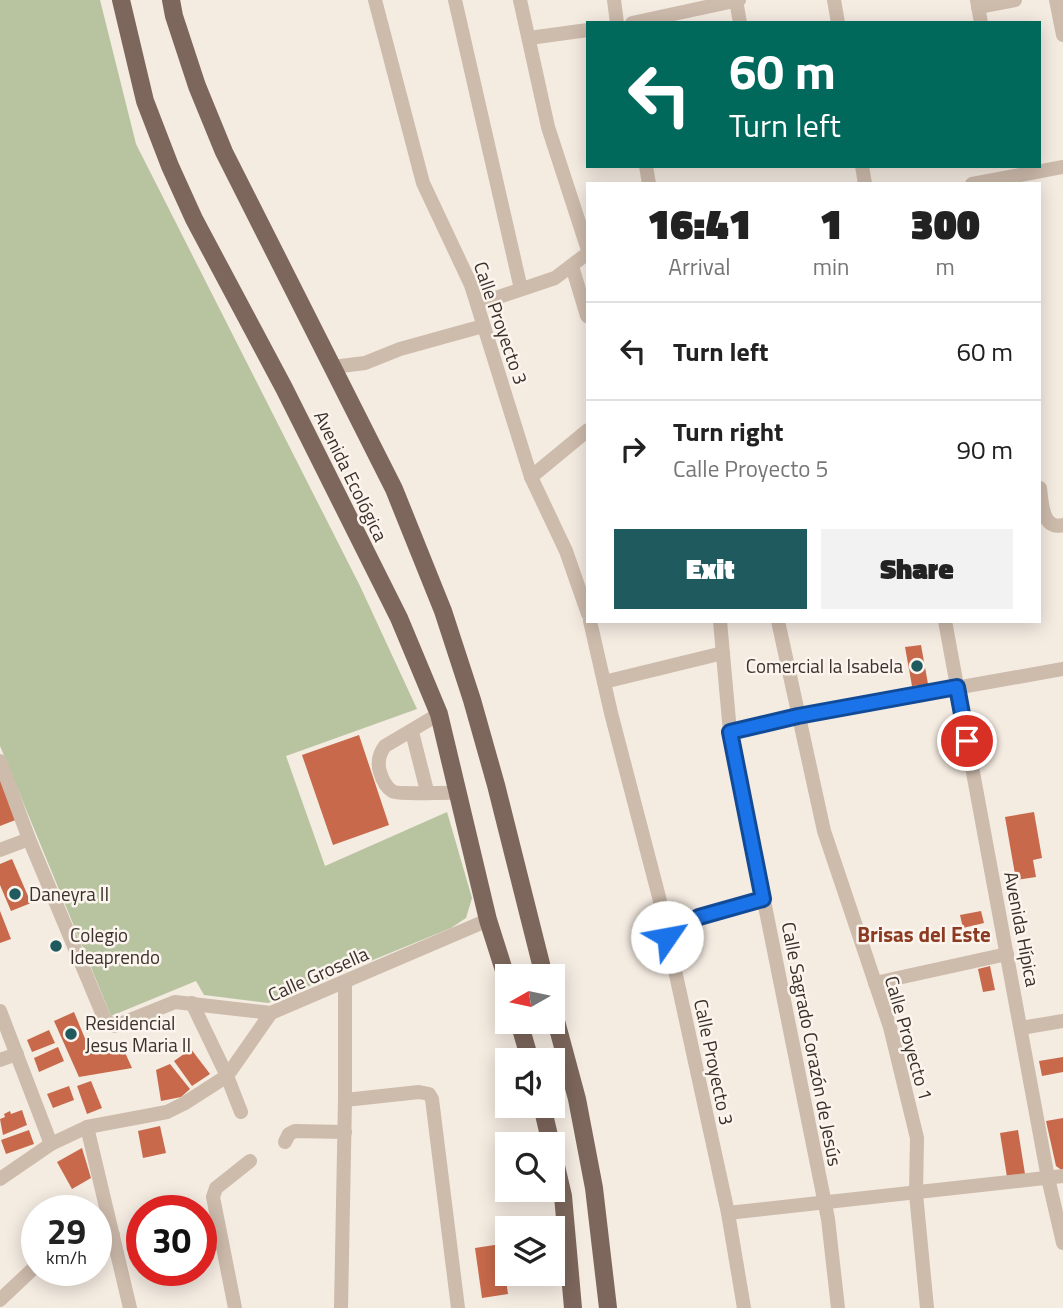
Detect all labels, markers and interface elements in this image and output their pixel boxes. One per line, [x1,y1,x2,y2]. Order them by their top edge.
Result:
text: 60 m [729,33,836,108]
icon: left [614,49,705,140]
text: Turn left [729,101,841,149]
text: 16:41 [647,191,752,255]
text: 1 [820,191,843,255]
text: 300 [911,191,980,255]
text: Arrival [668,249,731,284]
text: min [813,249,849,284]
text: m [936,249,955,284]
street label: Calle Proyecto 3 [467,257,536,388]
icon: left [614,332,652,370]
text: Turn left [673,332,768,371]
text: 60 m [956,332,1013,371]
street label: Avenida Ecológica [307,405,396,547]
text: Turn right [673,412,784,451]
icon: right [614,430,652,468]
text: 90 m [956,430,1013,469]
text: Calle Proyecto 5 [673,451,828,486]
button: Exit [614,529,807,609]
button: Share [821,529,1013,609]
place label: Comercial la Isabela [746,651,903,680]
marker: Comercial la Isabela [909,658,925,674]
pin [937,711,997,771]
icon: arrive [948,722,986,760]
street label: Avenida Hípica [997,869,1048,989]
place label: Daneyra II [29,879,109,908]
marker: Daneyra II [7,886,23,902]
position arrow [630,900,704,974]
district label: Brisas del Este [857,918,991,950]
street label: Calle Sagrado Corazón de Jesús [775,919,850,1169]
place label: Colegio Ideaprendo [70,920,160,971]
marker: Colegio Ideaprendo [48,938,64,954]
street label: Calle Grosella [263,938,373,1009]
north arrow [495,964,565,1034]
map controls [495,964,565,1286]
street label: Calle Proyecto 1 [878,972,941,1104]
street label: Calle Proyecto 3 [687,996,742,1128]
place label: Residencial Jesus Maria II [85,1008,191,1059]
marker: Residencial Jesus Maria II [63,1026,79,1042]
button: sound [495,1048,565,1118]
button: search [495,1132,565,1202]
speed limit sign: 30 [126,1195,217,1286]
text: 29 [47,1204,86,1258]
button: layers [495,1216,565,1286]
text: km/h [46,1244,87,1271]

